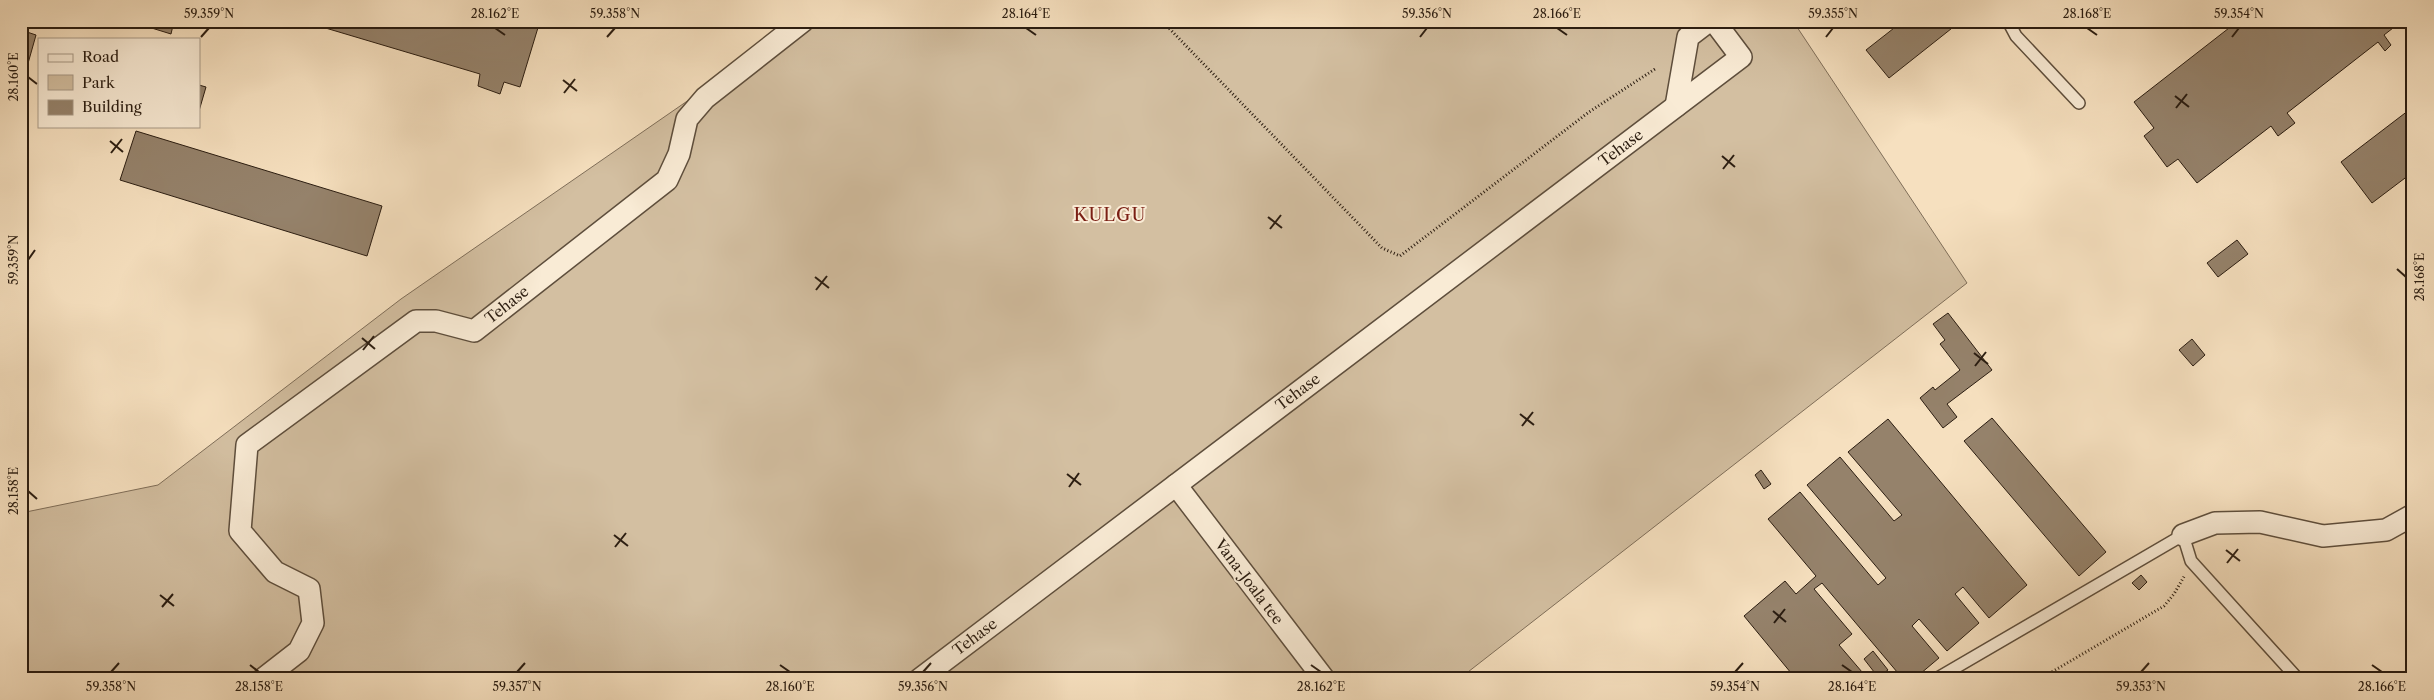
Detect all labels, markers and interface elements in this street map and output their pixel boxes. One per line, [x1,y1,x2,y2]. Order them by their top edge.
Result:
text: 59.359°N [184,6,234,21]
text: 28.162°E [471,6,519,21]
text: 59.358°N [590,6,640,21]
text: 28.164°E [1002,6,1050,21]
text: 59.356°N [1402,6,1452,21]
text: 28.166°E [1533,6,1581,21]
text: 59.355°N [1808,6,1858,21]
text: 28.168°E [2063,6,2111,21]
text: 59.354°N [2214,6,2264,21]
legend [38,38,200,128]
text: Road [82,47,119,66]
text: 28.160°E [6,52,21,102]
text: Park [82,73,116,92]
text: Building [82,97,142,116]
street label: Tehase [1595,125,1647,170]
district label: KULGU [1074,204,1146,226]
text: 59.359°N [6,235,21,285]
text: 28.168°E [2412,253,2427,301]
street label: Tehase [481,282,532,328]
street label: Tehase [1272,369,1324,414]
text: 28.158°E [6,467,21,515]
street label: Vana-Joala tee [1211,534,1288,628]
street label: Tehase [949,614,1001,659]
text: 59.358°N [86,679,136,694]
text: 28.158°E [235,679,283,694]
text: 59.357°N [492,679,542,694]
text: 28.160°E [765,679,815,694]
text: 59.356°N [898,679,948,694]
text: 28.162°E [1297,679,1345,694]
text: 59.354°N [1710,679,1760,694]
text: 28.164°E [1828,679,1876,694]
text: 59.353°N [2116,679,2166,694]
text: 28.166°E [2358,679,2406,694]

